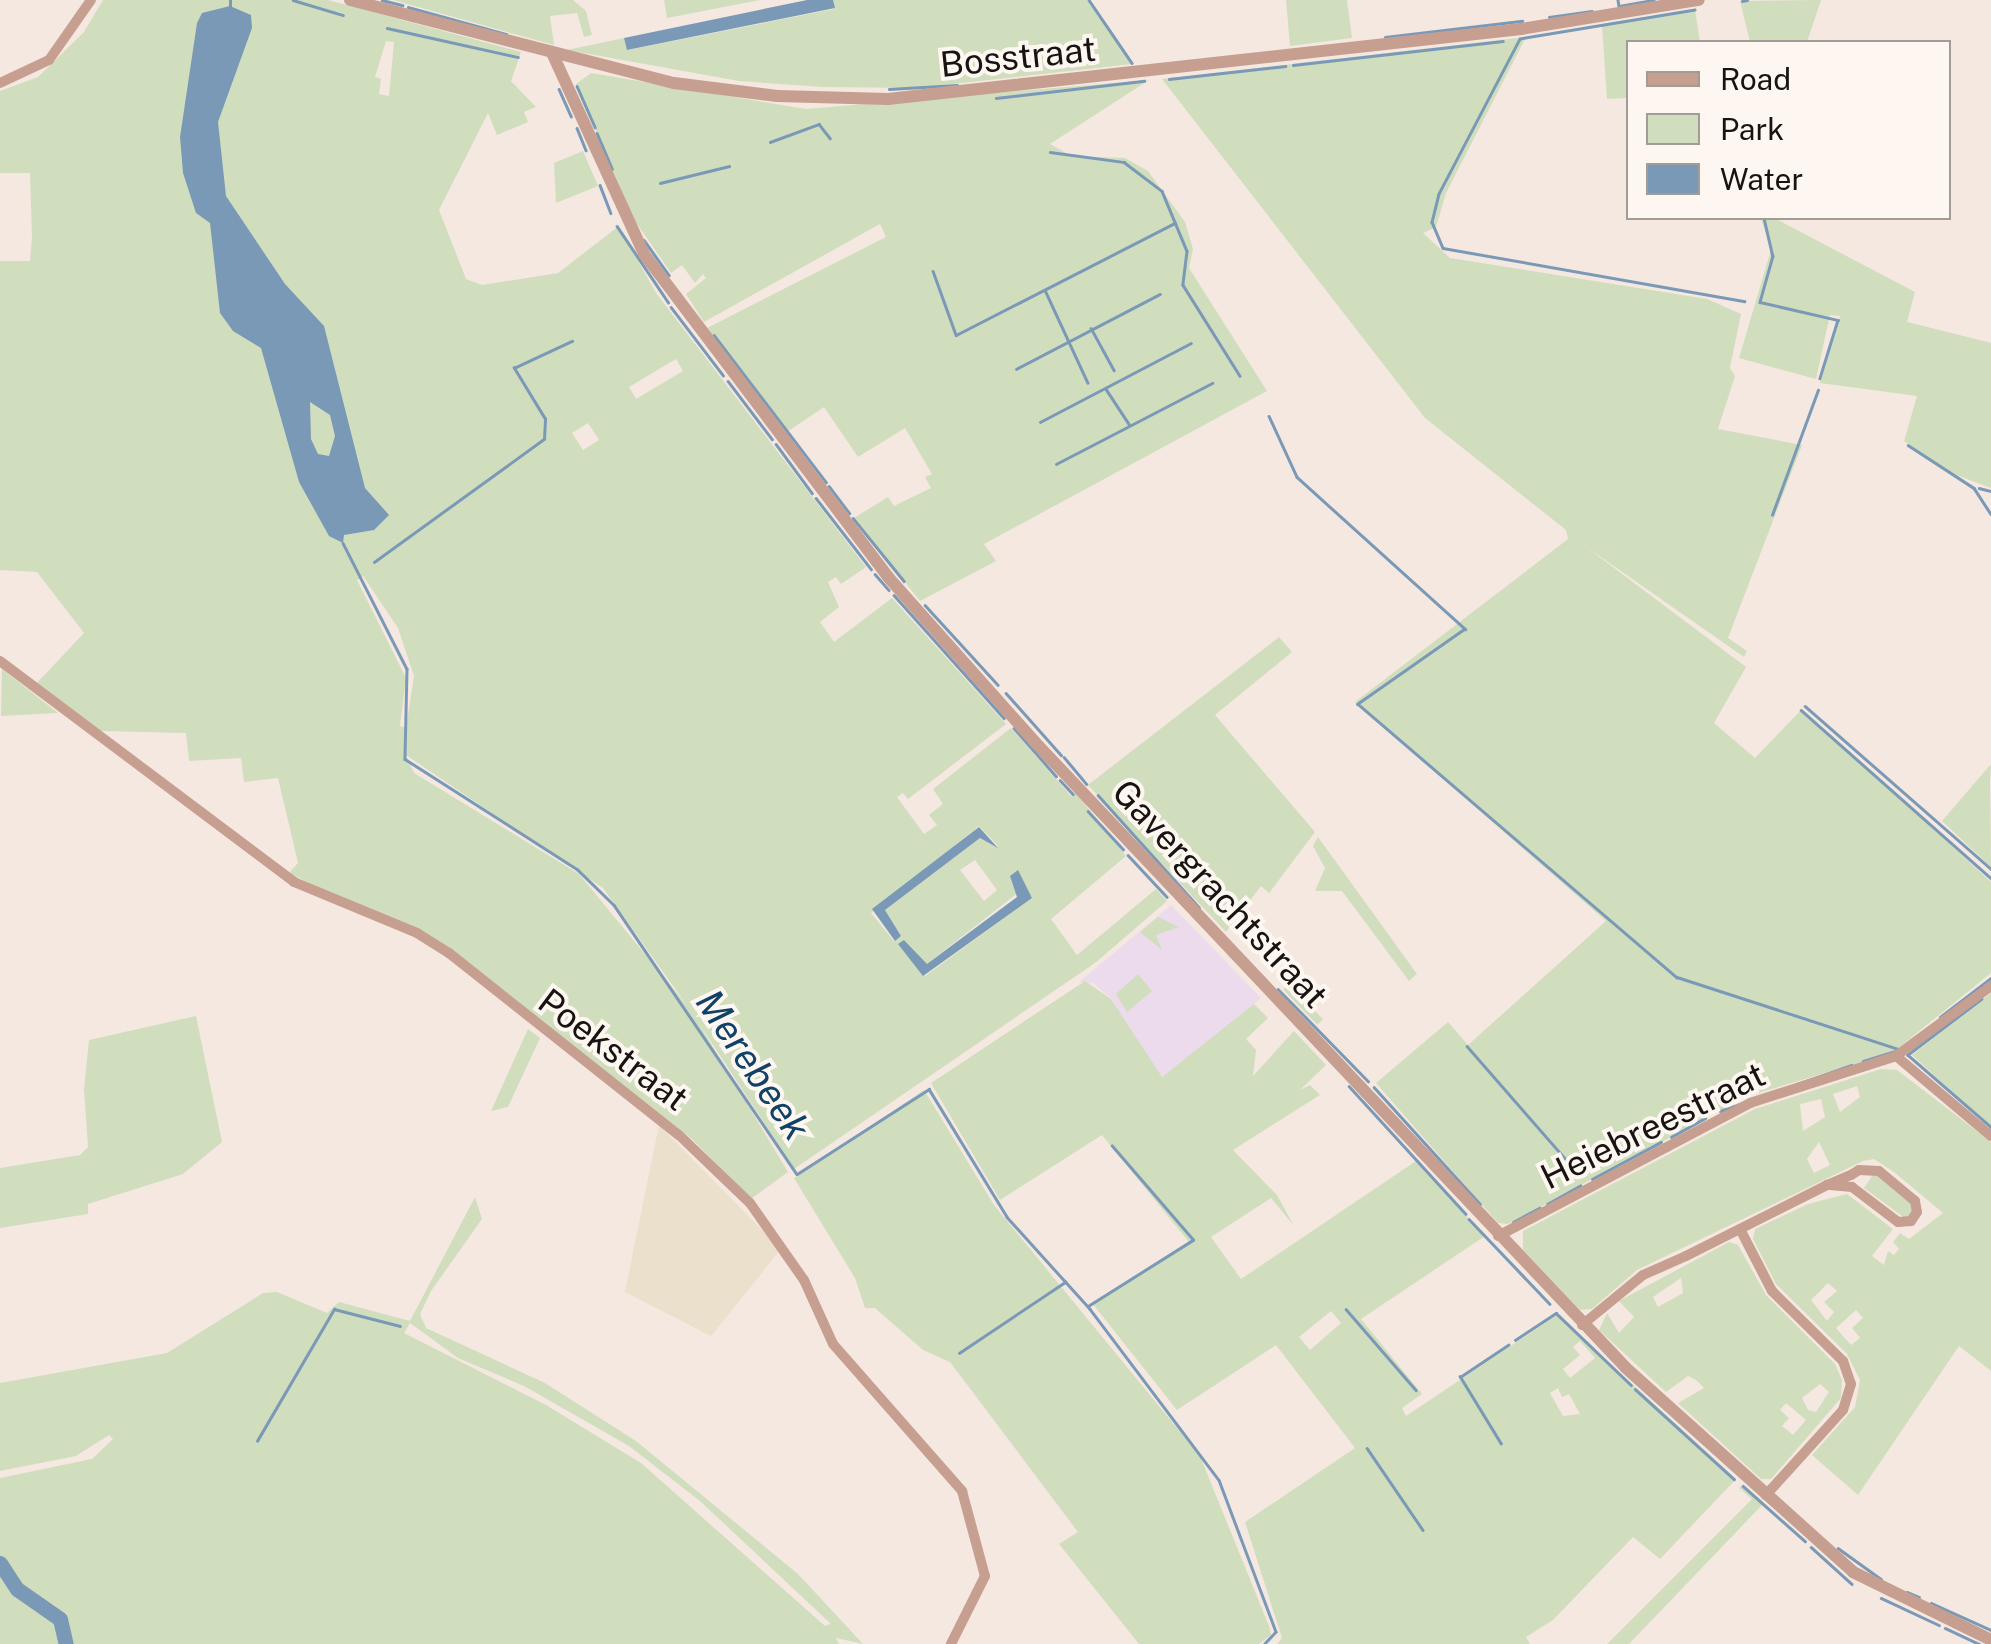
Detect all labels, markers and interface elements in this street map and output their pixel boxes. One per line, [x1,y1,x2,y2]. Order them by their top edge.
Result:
street label: Bosstraat [938,28,1098,86]
legend [1626,40,1951,220]
text: Road [1720,61,1791,97]
text: Park [1720,111,1784,147]
text: Water [1720,161,1803,197]
street label: Gavergrachtstraat [1104,771,1336,1017]
street label: Poekstraat [530,980,696,1120]
water label: Merebeek [686,981,820,1149]
street label: Heiebreestraat [1534,1054,1772,1198]

